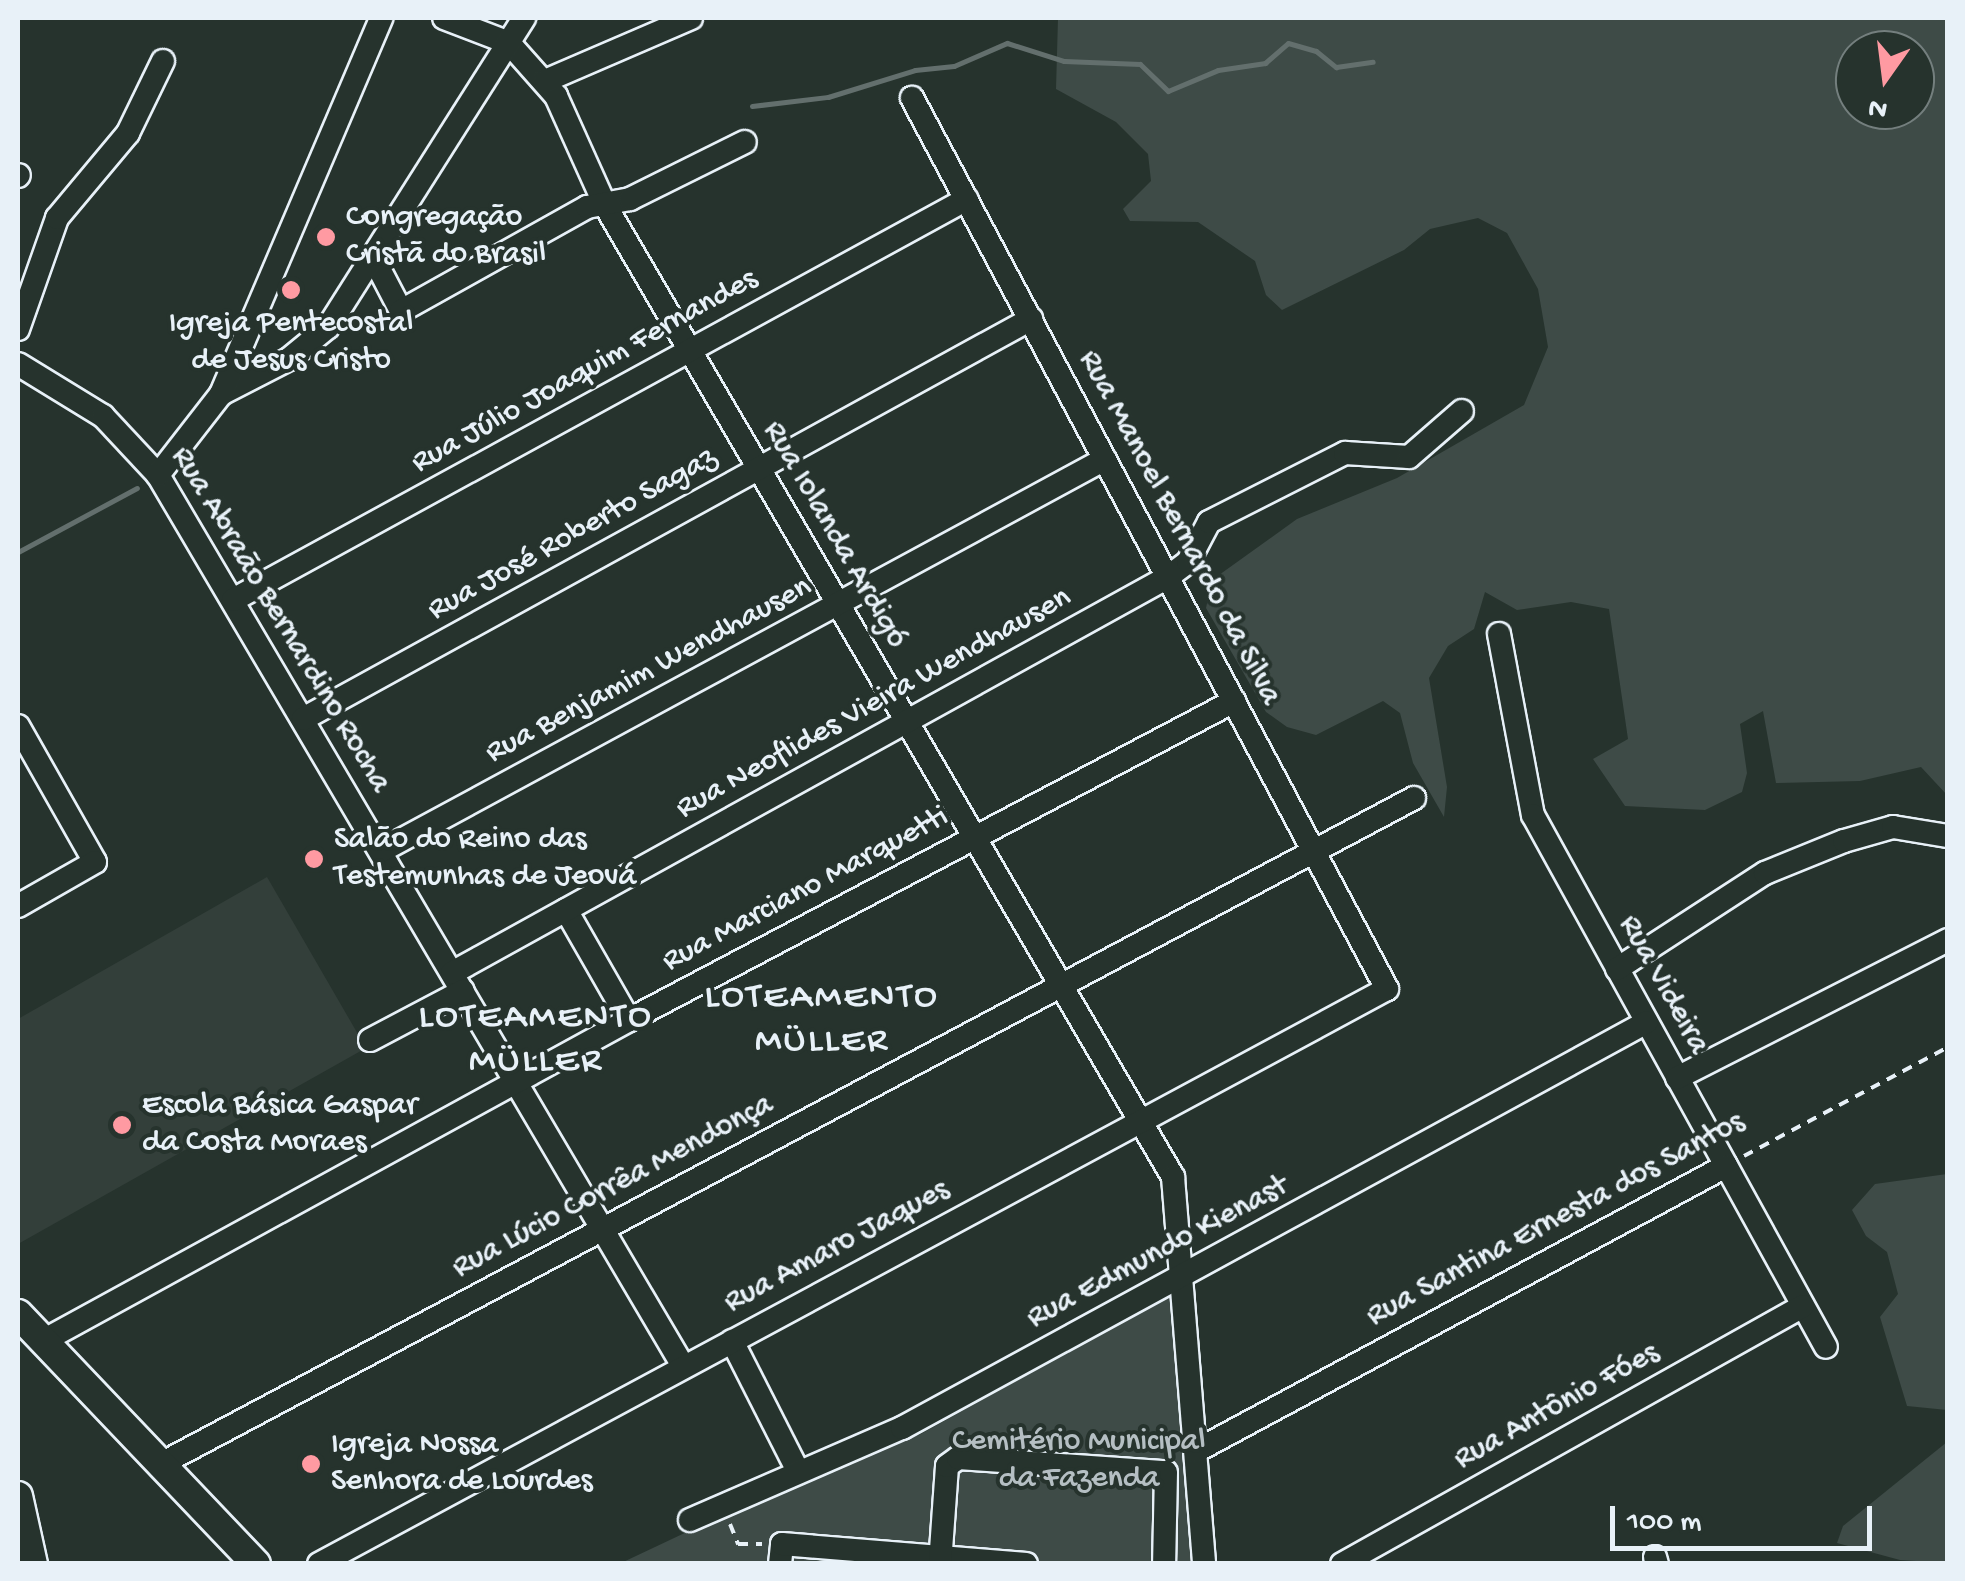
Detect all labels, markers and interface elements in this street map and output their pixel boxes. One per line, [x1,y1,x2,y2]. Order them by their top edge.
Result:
north arrow [1835,30,1935,130]
text: N [1865,89,1891,126]
place label: Congregação Cristã do Brasil [346,200,546,275]
marker: Congregação Cristã do Brasil [315,226,337,248]
street label: Rua Júlio Joaquim Fernandes [405,261,765,483]
marker: Igreja Pentecostal de Jesus Cristo [280,279,302,301]
place label: Igreja Pentecostal de Jesus Cristo [169,306,413,381]
street label: Rua Manoel Bernardo da Silva [1069,344,1289,712]
street label: Rua Iolanda Ardigó [753,414,915,656]
street label: Rua Abraão Bernardino Rocha [161,440,399,800]
street label: Rua José Roberto Sagaz [422,440,724,630]
street label: Rua Benjamim Wendhausen [480,569,818,773]
street label: Rua Neoflides Vieira Wendhausen [670,579,1078,829]
street label: Rua Marciano Marquetti [656,798,956,982]
place label: Salão do Reino das Testemunhas de Jeová [334,822,636,897]
marker: Salão do Reino das Testemunhas de Jeová [303,848,325,870]
street label: Rua Videira [1609,909,1717,1061]
district label: LOTEAMENTO MÜLLER [705,976,939,1066]
district label: LOTEAMENTO MÜLLER [419,996,653,1086]
street label: Rua Lúcio Corrêa Mendonça [446,1086,780,1288]
place label: Escola Básica Gaspar da Costa Moraes [142,1088,417,1163]
street label: Rua Santina Ernesta dos Santos [1360,1104,1752,1336]
marker: Escola Básica Gaspar da Costa Moraes [111,1114,133,1136]
street label: Rua Edmundo Kienast [1021,1168,1295,1338]
street label: Rua Amaro Jaques [718,1172,956,1322]
street label: Rua Antônio Fóes [1448,1335,1666,1479]
park label: Cemitério Municipal da Fazenda [952,1424,1206,1499]
place label: Igreja Nossa Senhora de Lourdes [331,1427,593,1502]
marker: Igreja Nossa Senhora de Lourdes [300,1453,322,1475]
scale bar [1615,1486,1878,1548]
text: 100 m [1627,1506,1702,1541]

